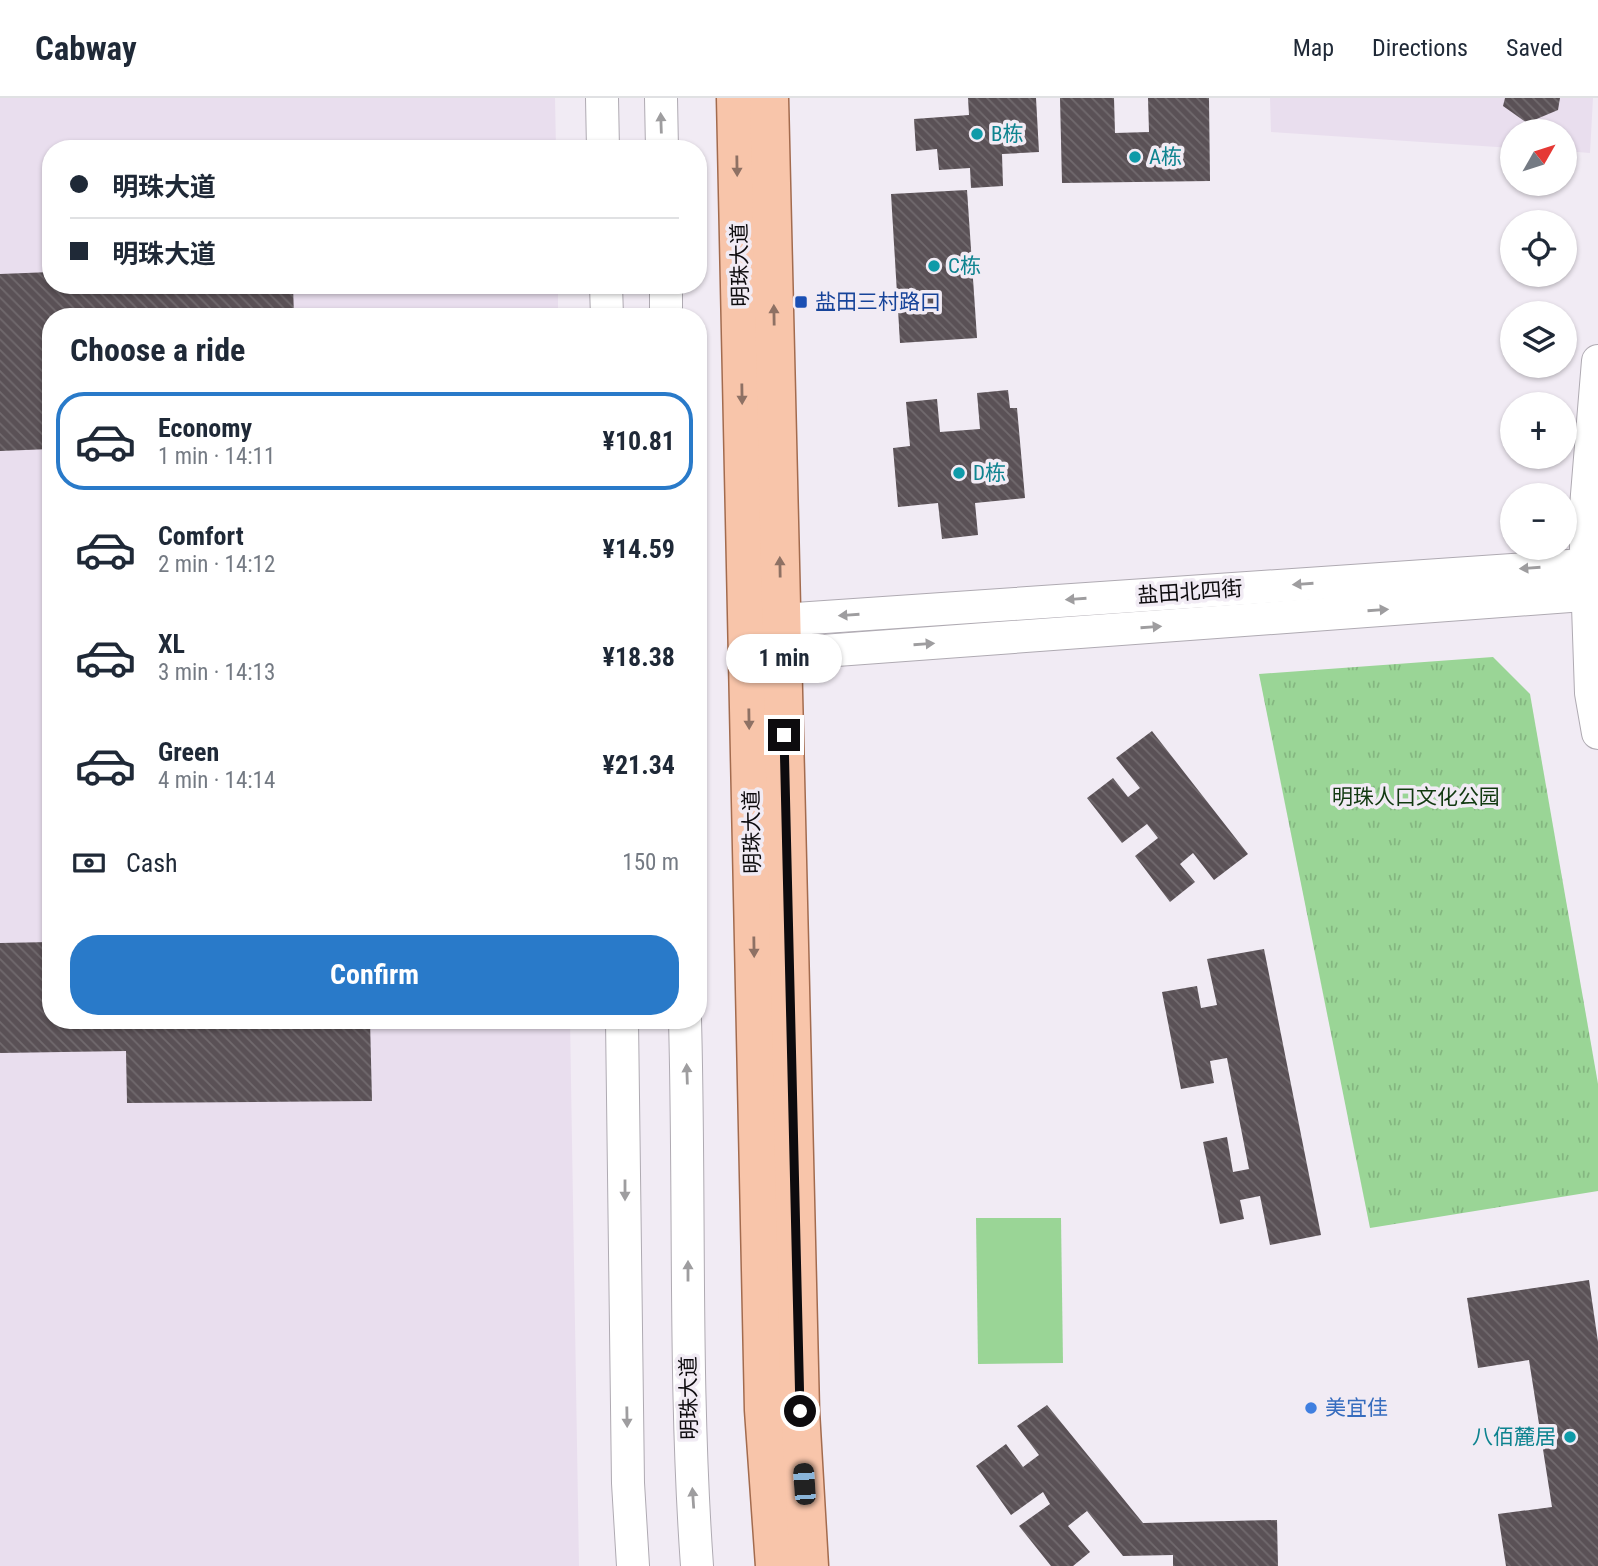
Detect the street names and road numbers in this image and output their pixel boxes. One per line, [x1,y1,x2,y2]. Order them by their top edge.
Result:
street label: 明珠大道 [727,223,753,307]
street label: 盐田北四街 [1137,576,1243,608]
street label: 明珠大道 [739,790,765,874]
street label: 明珠大道 [676,1356,702,1440]

